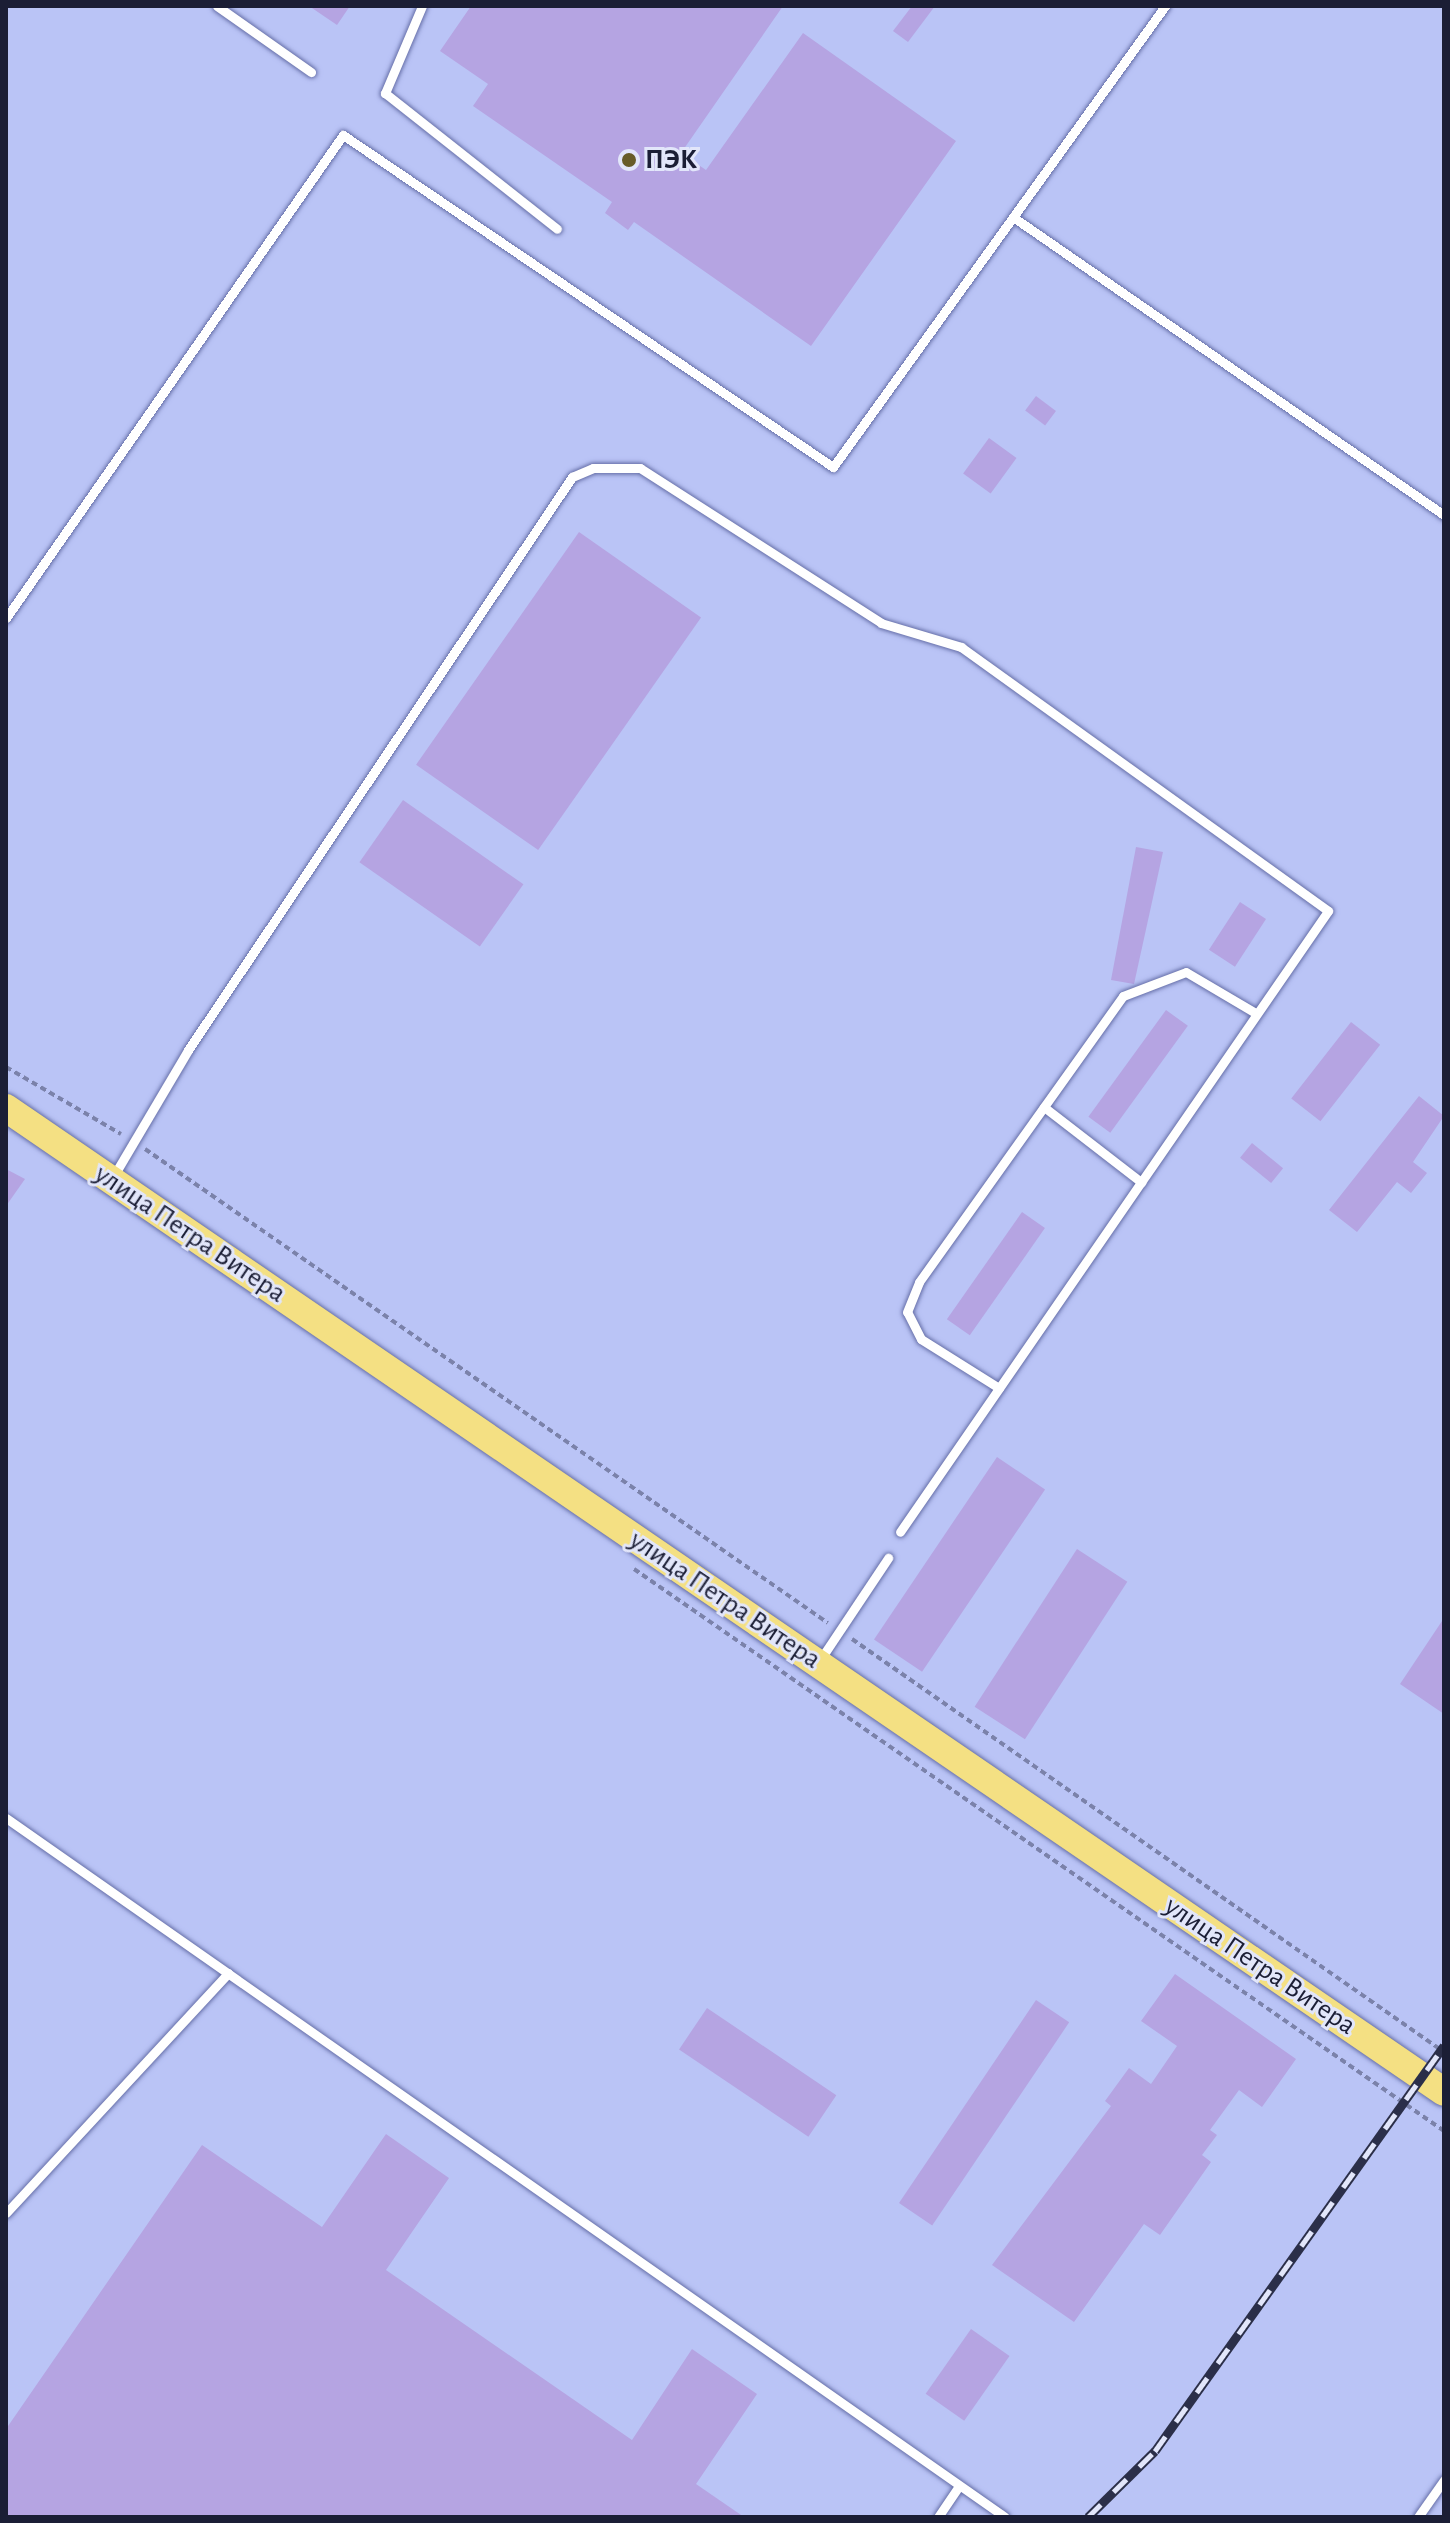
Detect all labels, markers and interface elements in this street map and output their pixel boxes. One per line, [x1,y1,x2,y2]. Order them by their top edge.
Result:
place label: ПЭК [645,143,697,177]
marker: ПЭК [620,151,638,169]
street label: улица Петра Витера [88,1158,292,1310]
street label: улица Петра Витера [623,1524,827,1676]
street label: улица Петра Витера [1158,1890,1362,2042]

